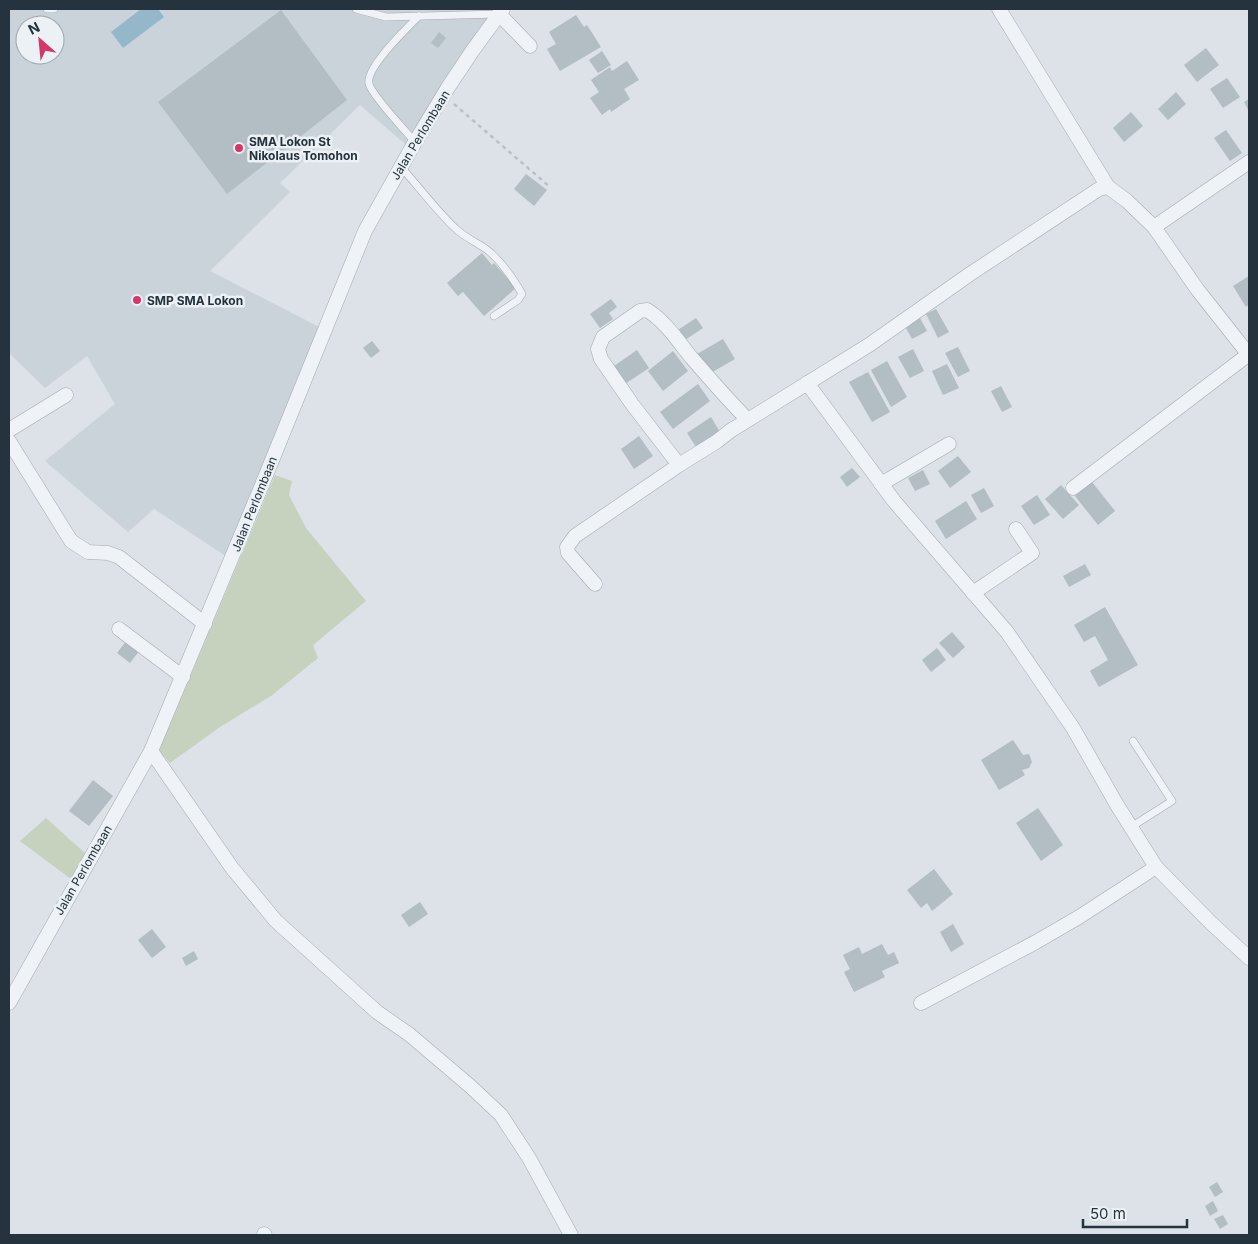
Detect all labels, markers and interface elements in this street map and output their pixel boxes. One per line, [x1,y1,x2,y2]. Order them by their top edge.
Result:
north arrow [15,15,65,65]
text: N [25,18,42,38]
street label: Jalan Perlombaan [387,88,453,182]
place label: SMA Lokon St Nikolaus Tomohon [249,134,358,163]
marker: SMA Lokon St Nikolaus Tomohon [233,142,245,154]
place label: SMP SMA Lokon [147,293,243,308]
marker: SMP SMA Lokon [131,294,143,306]
street label: Jalan Perlombaan [228,454,280,554]
street label: Jalan Perlombaan [51,822,115,918]
scale bar [1083,1196,1187,1228]
text: 50 m [1090,1204,1126,1223]

